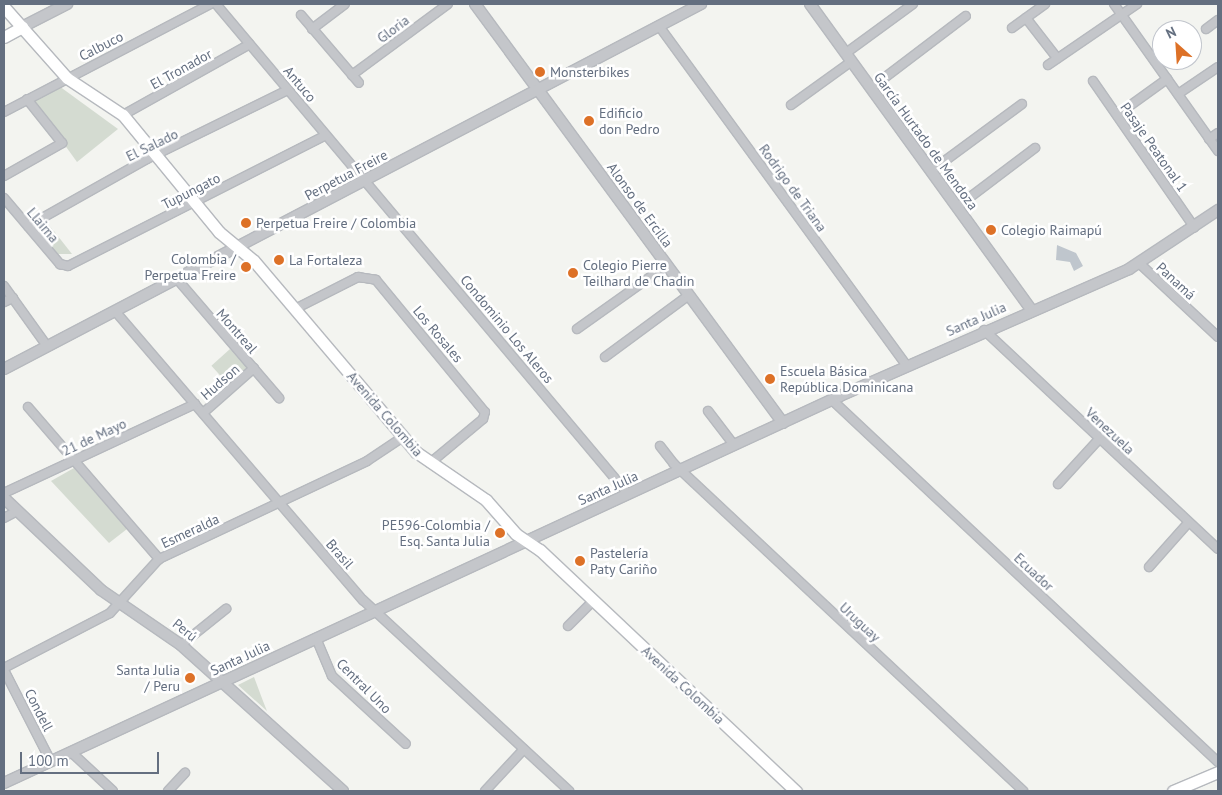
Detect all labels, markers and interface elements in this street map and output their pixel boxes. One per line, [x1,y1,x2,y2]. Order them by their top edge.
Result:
street label: Gloria [374,12,412,46]
north arrow [1152,20,1202,70]
text: N [1163,22,1179,43]
street label: Calbuco [76,28,126,64]
street label: El Tronador [147,45,215,93]
street label: Antuco [280,63,320,105]
place label: Monsterbikes [550,64,629,80]
marker: Monsterbikes [534,66,546,78]
street label: García Hurtado de Mendoza [870,69,982,213]
street label: Pasaje Peatonal 1 [1117,99,1191,195]
place label: Edificio don Pedro [599,105,660,138]
marker: Edificio don Pedro [583,115,595,127]
street label: El Salado [123,125,181,165]
street label: Rodrigo de Triana [755,141,831,235]
street label: Perpetua Freire [302,146,390,204]
street label: Alonso de Ercilla [604,159,676,251]
street label: Tupungato [159,169,223,213]
street label: Llaima [24,204,62,246]
place label: Perpetua Freire / Colombia [256,215,416,231]
marker: Perpetua Freire / Colombia [240,217,252,229]
place label: Colegio Raimapú [1001,222,1102,238]
marker: Colegio Raimapú [985,224,997,236]
place label: Colombia / Perpetua Freire [144,251,236,284]
place label: La Fortaleza [289,252,362,268]
marker: La Fortaleza [273,254,285,266]
place label: Colegio Pierre Teilhard de Chadin [583,257,694,290]
street label: Panamá [1153,259,1199,303]
marker: Colombia / Perpetua Freire [240,261,252,273]
marker: Colegio Pierre Teilhard de Chadin [567,267,579,279]
street label: Condominio Los Aleros [457,271,557,387]
street label: Santa Julia [943,298,1009,340]
street label: Los Rosales [410,302,466,366]
street label: Montreal [213,305,261,357]
street label: Hudson [197,361,243,403]
place label: Escuela Básica República Dominicana [780,363,913,396]
street label: Avenida Colombia [343,368,427,460]
marker: Escuela Básica República Dominicana [764,373,776,385]
street label: Venezuela [1082,404,1138,458]
street label: 21 de Mayo [59,415,129,459]
street label: Santa Julia [575,467,641,509]
street label: Esmeralda [158,510,222,552]
place label: PE596-Colombia / Esq. Santa Julia [382,517,490,550]
marker: PE596-Colombia / Esq. Santa Julia [494,527,506,539]
street label: Brasil [323,536,357,572]
place label: Pastelería Paty Cariño [590,545,658,578]
street label: Ecuador [1011,549,1057,595]
marker: Pastelería Paty Cariño [574,555,586,567]
street label: Uruguay [836,599,884,645]
street label: Perú [169,615,201,645]
street label: Santa Julia [208,637,272,679]
street label: Avenida Colombia [638,642,728,728]
street label: Central Uno [333,655,395,717]
place label: Santa Julia / Peru [116,662,180,694]
marker: Santa Julia / Peru [184,672,196,684]
street label: Condell [21,686,57,734]
scale bar [22,742,161,774]
text: 100 m [28,751,69,770]

